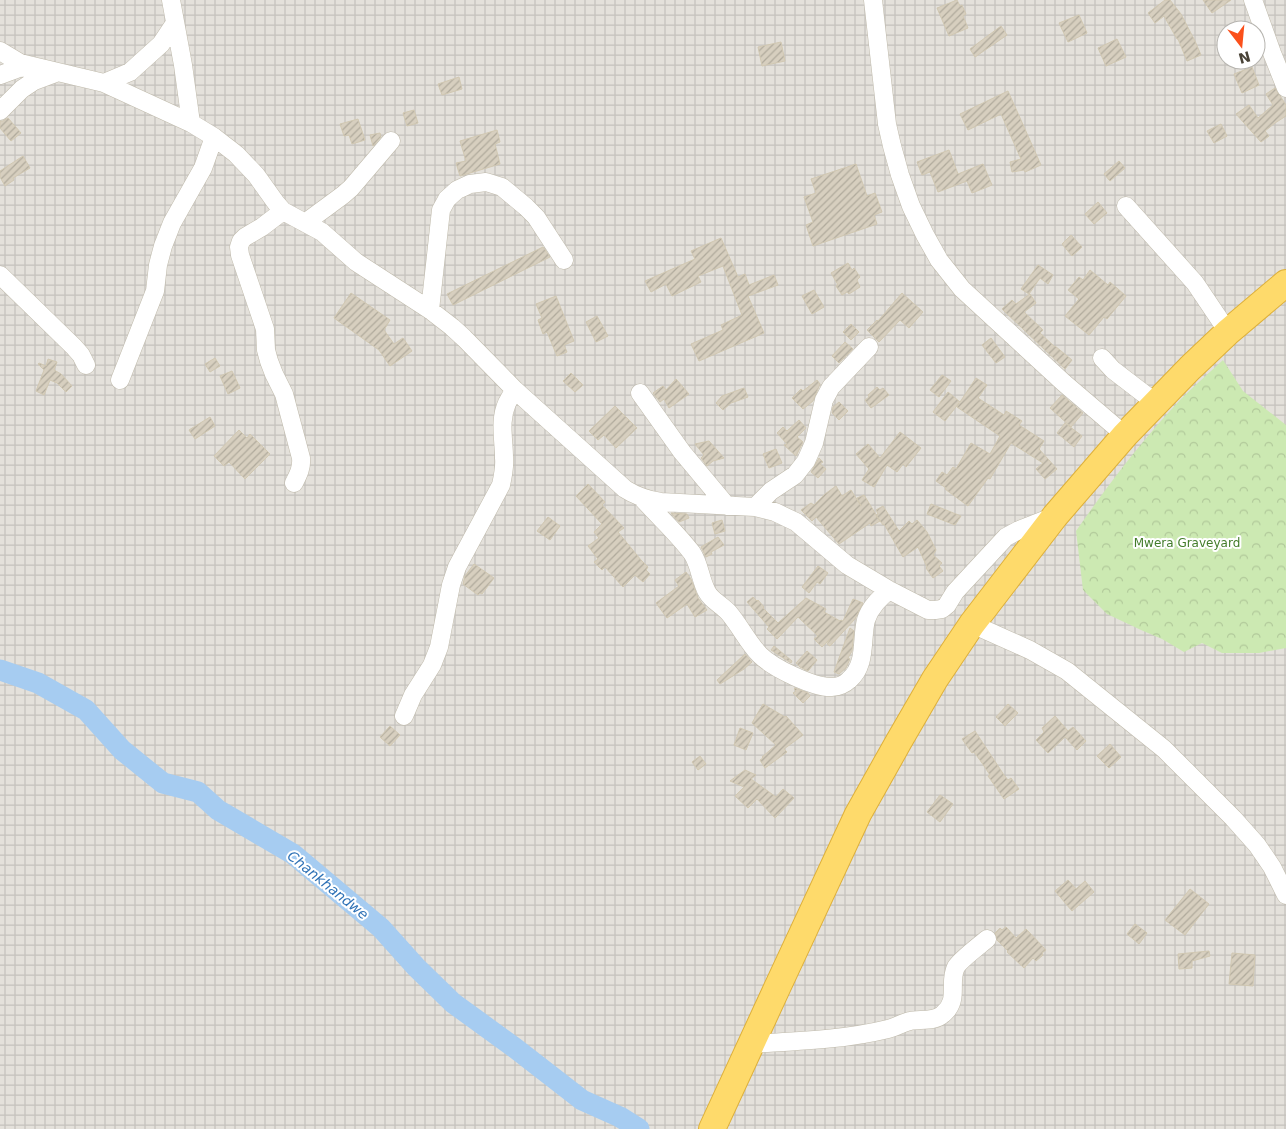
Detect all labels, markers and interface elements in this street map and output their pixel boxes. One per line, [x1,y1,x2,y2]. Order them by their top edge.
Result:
north arrow [1216,20,1266,70]
text: N [1237,48,1252,67]
park label: Mwera Graveyard [1134,536,1240,550]
water label: Chankhandwe [284,847,372,923]

